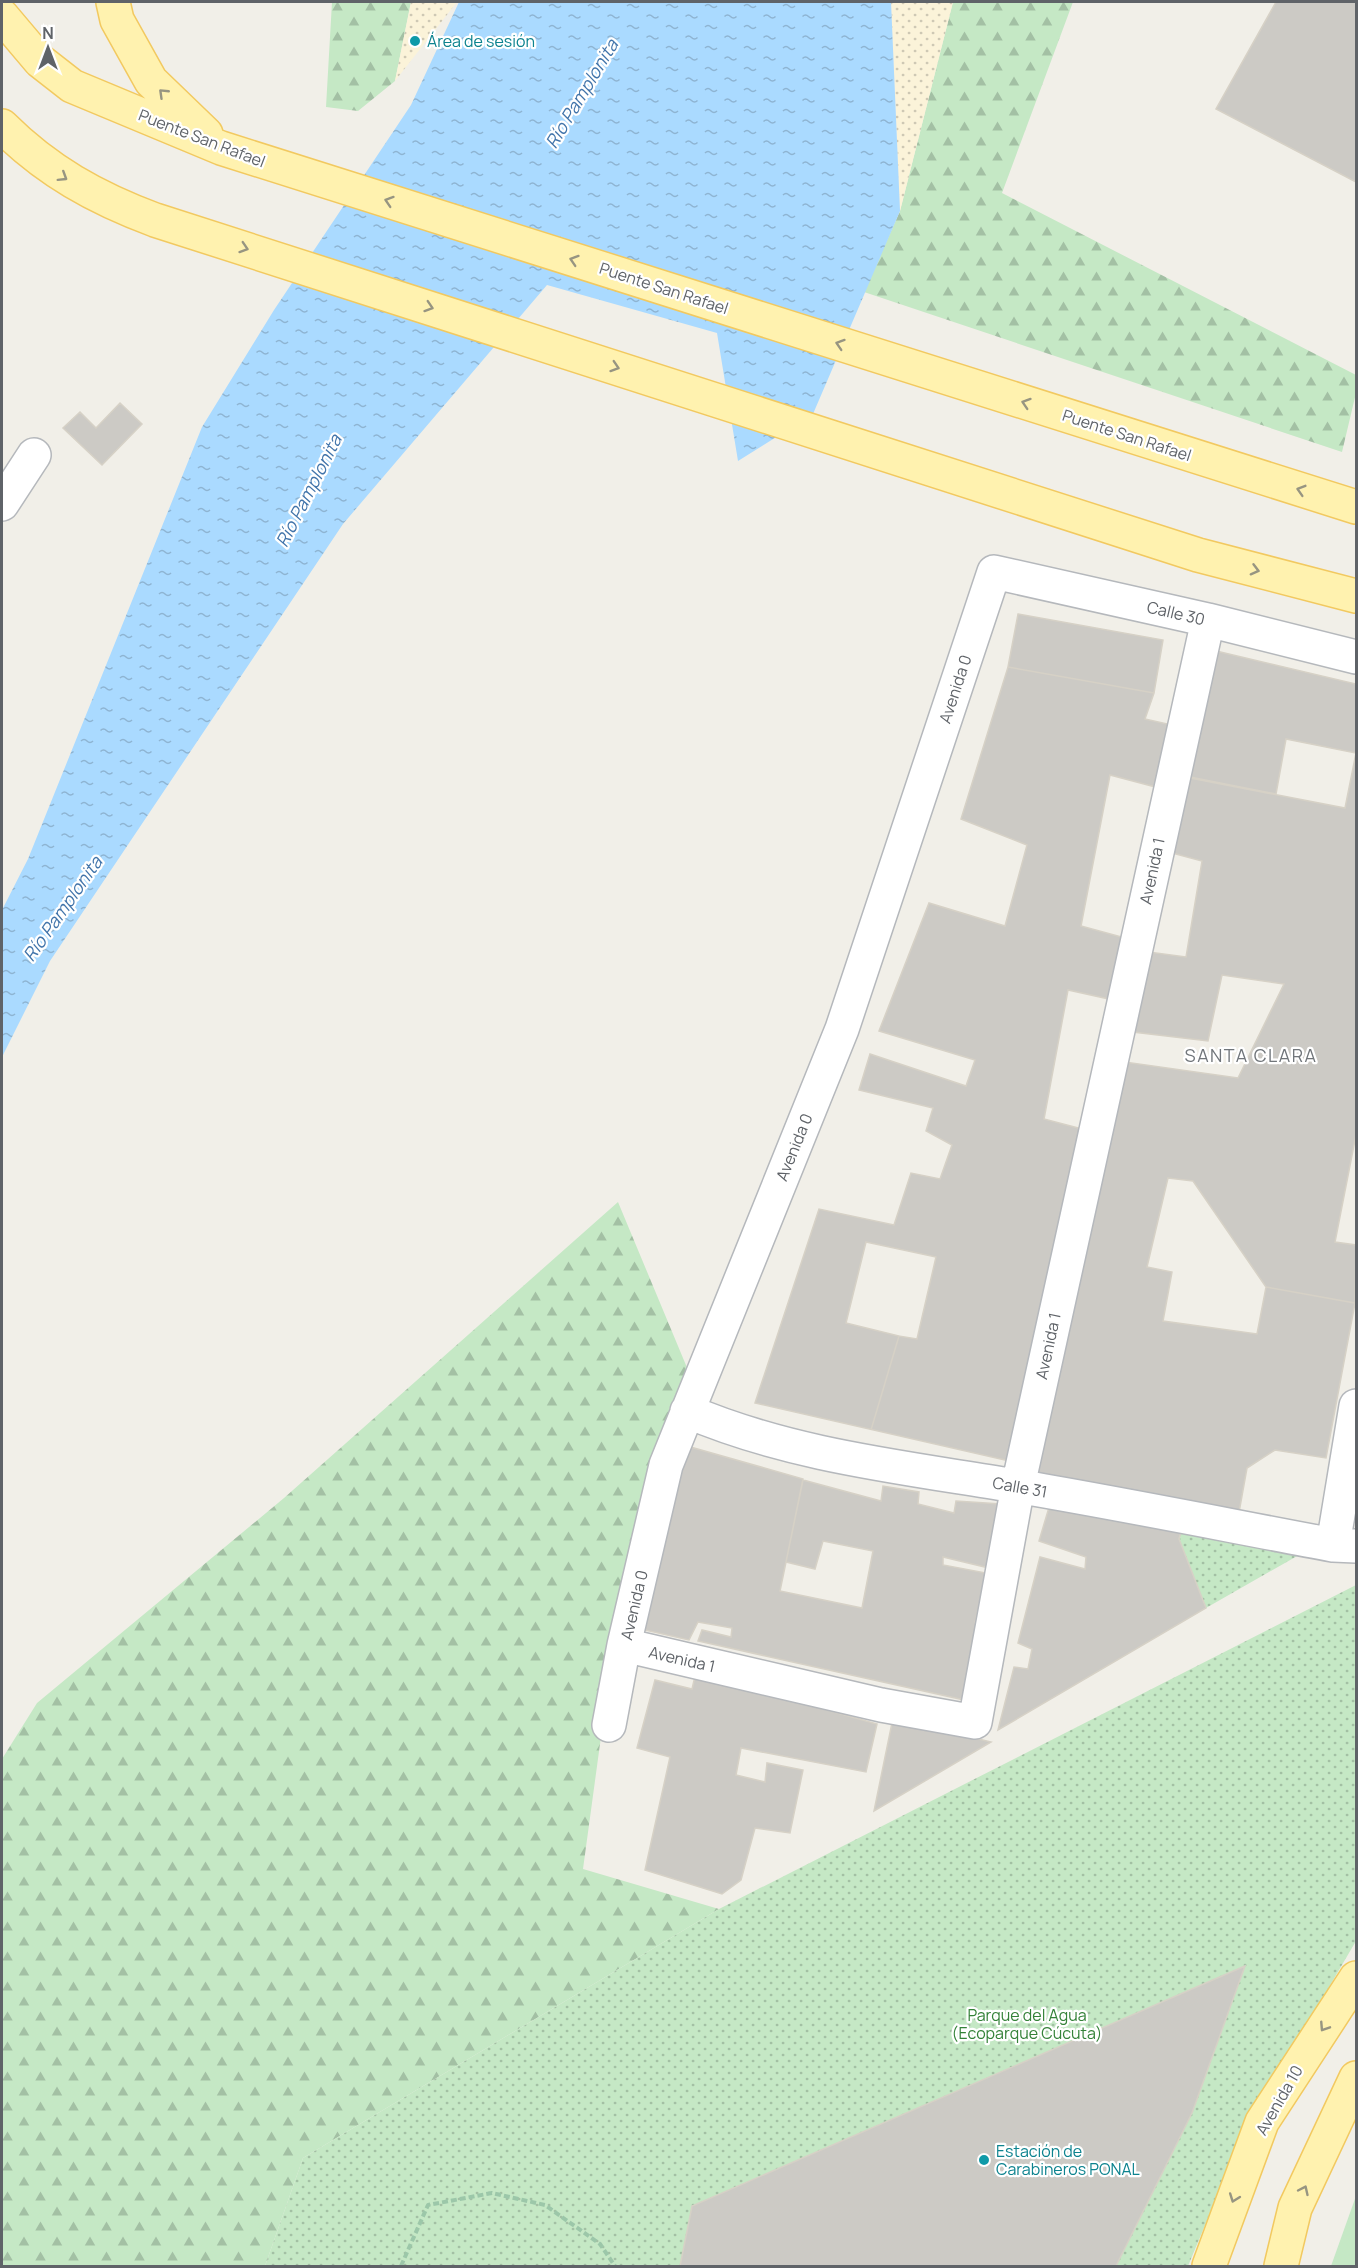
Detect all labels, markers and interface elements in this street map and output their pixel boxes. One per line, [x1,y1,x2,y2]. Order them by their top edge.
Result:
north arrow [18,18,78,78]
text: N [42,22,54,44]
place label: Área de sesión [427,30,535,52]
marker: Área de sesión [408,34,422,48]
water label: Río Pamplonita [539,34,624,152]
one-way arrow [160,89,170,100]
street label: Puente San Rafael [135,104,269,172]
one-way arrow [56,169,67,180]
one-way arrow [384,196,395,208]
one-way arrow [238,240,249,253]
one-way arrow [569,255,580,267]
street label: Puente San Rafael [597,257,731,319]
one-way arrow [423,300,434,313]
one-way arrow [835,339,846,351]
one-way arrow [609,360,620,372]
one-way arrow [1021,398,1032,410]
street label: Puente San Rafael [1060,404,1194,466]
water label: Río Pamplonita [269,429,347,551]
one-way arrow [1296,485,1307,497]
one-way arrow [1250,562,1260,575]
street label: Calle 30 [1145,596,1207,630]
street label: Avenida 0 [934,652,976,726]
street label: Avenida 1 [1134,836,1170,906]
water label: Río Pamplonita [17,850,108,966]
district label: SANTA CLARA [1185,1043,1317,1067]
street label: Avenida 0 [771,1110,817,1184]
street label: Avenida 1 [1030,1311,1066,1381]
street label: Calle 31 [991,1471,1049,1503]
street label: Avenida 0 [615,1568,653,1642]
street label: Avenida 1 [647,1641,717,1677]
park label: Parque del Agua (Ecoparque Cúcuta) [952,2004,1102,2044]
one-way arrow [1320,2021,1332,2031]
street label: Avenida 10 [1250,2061,1308,2139]
place label: Estación de Carabineros PONAL [996,2140,1140,2180]
marker: Estación de Carabineros PONAL [977,2153,991,2167]
one-way arrow [1296,2186,1308,2197]
one-way arrow [1229,2192,1241,2203]

